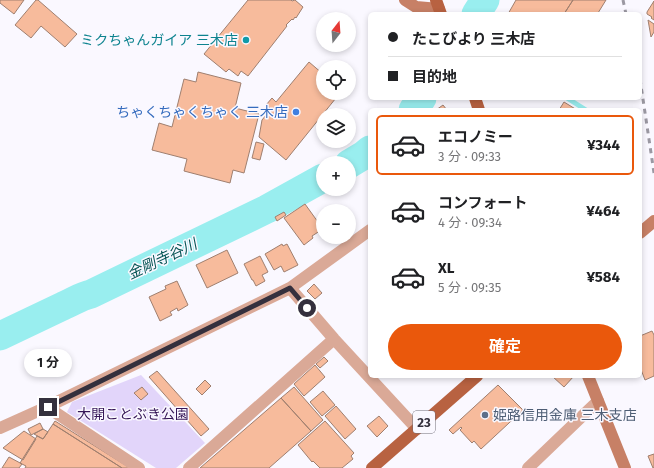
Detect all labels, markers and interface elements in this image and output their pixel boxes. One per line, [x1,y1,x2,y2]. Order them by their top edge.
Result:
north arrow [316,12,356,52]
map controls [316,12,356,244]
text: たこびより 三木店 [412,30,535,48]
place label: ミクちゃんガイア 三木店 [80,32,238,49]
marker: ミクちゃんガイア 三木店 [241,35,251,45]
button: locate [316,60,356,100]
text: 目的地 [412,68,457,86]
place label: ちゃくちゃくちゃく 三木店 [116,104,288,121]
marker: ちゃくちゃくちゃく 三木店 [291,107,301,117]
button: layers [316,108,356,148]
icon: car [390,127,426,163]
text: エコノミー [438,128,513,146]
text: ¥344 [587,136,620,154]
text: 3 分 · 09:33 [438,149,501,164]
button: + [316,156,356,196]
icon: car [390,193,426,229]
text: コンフォート [438,194,528,212]
text: ¥464 [586,202,620,220]
button: − [316,204,356,244]
text: 4 分 · 09:34 [438,215,502,230]
water label: 金剛寺谷川 [124,234,202,283]
icon: car [390,259,426,295]
text: XL [438,259,454,277]
text: ¥584 [586,268,620,286]
text: 5 分 · 09:35 [438,280,501,295]
route start [298,299,316,317]
button: 確定 [388,324,622,370]
callout: 1 分 [24,349,72,377]
text: 1 分 [37,355,59,370]
route end [39,398,57,416]
park label: 大開ことぶき公園 [77,406,189,423]
place label: 姫路信用金庫 三木支店 [493,407,637,424]
marker: 姫路信用金庫 三木支店 [480,410,490,420]
road number: 23 [413,411,435,433]

